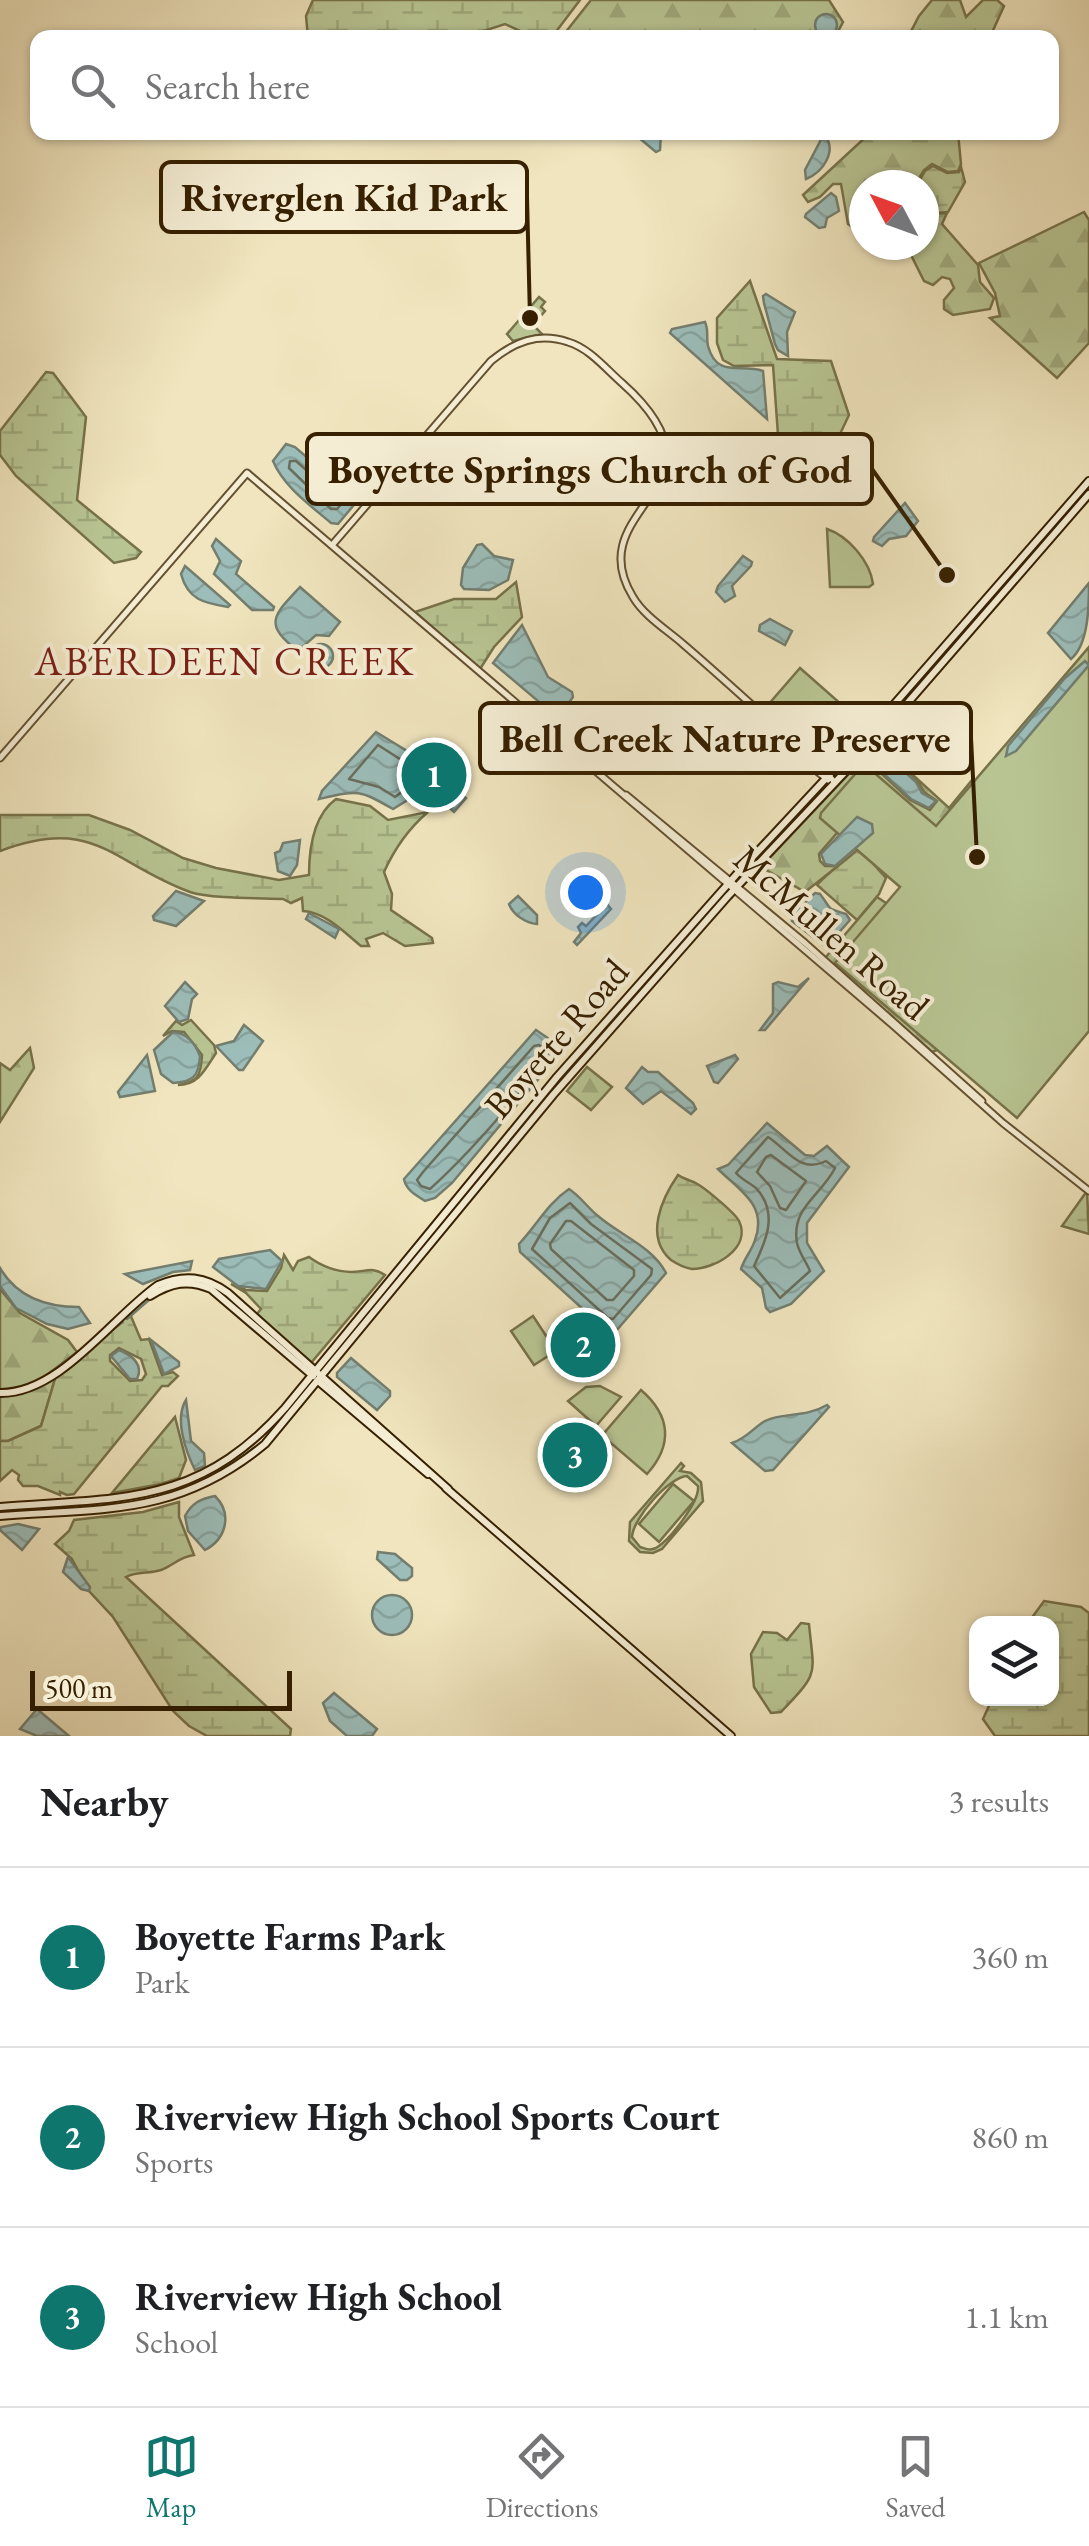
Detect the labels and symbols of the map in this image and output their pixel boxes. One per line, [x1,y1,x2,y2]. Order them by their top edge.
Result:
callout: Riverglen Kid Park [161,162,527,232]
north arrow [849,170,939,260]
text: Riverglen Kid Park [181,171,509,223]
callout: Boyette Springs Church of God [307,434,872,504]
text: Boyette Springs Church of God [328,443,852,495]
district label: ABERDEEN CREEK [33,635,416,687]
callout: Bell Creek Nature Preserve [480,703,971,773]
text: Bell Creek Nature Preserve [499,712,951,764]
pin: 1 [402,738,466,812]
street label: McMullen Road [724,834,941,1031]
your location [560,867,611,918]
street label: Boyette Road [473,947,639,1128]
pin: 2 [550,1308,616,1382]
pin: 3 [542,1418,608,1492]
scale bar [30,1666,292,1710]

